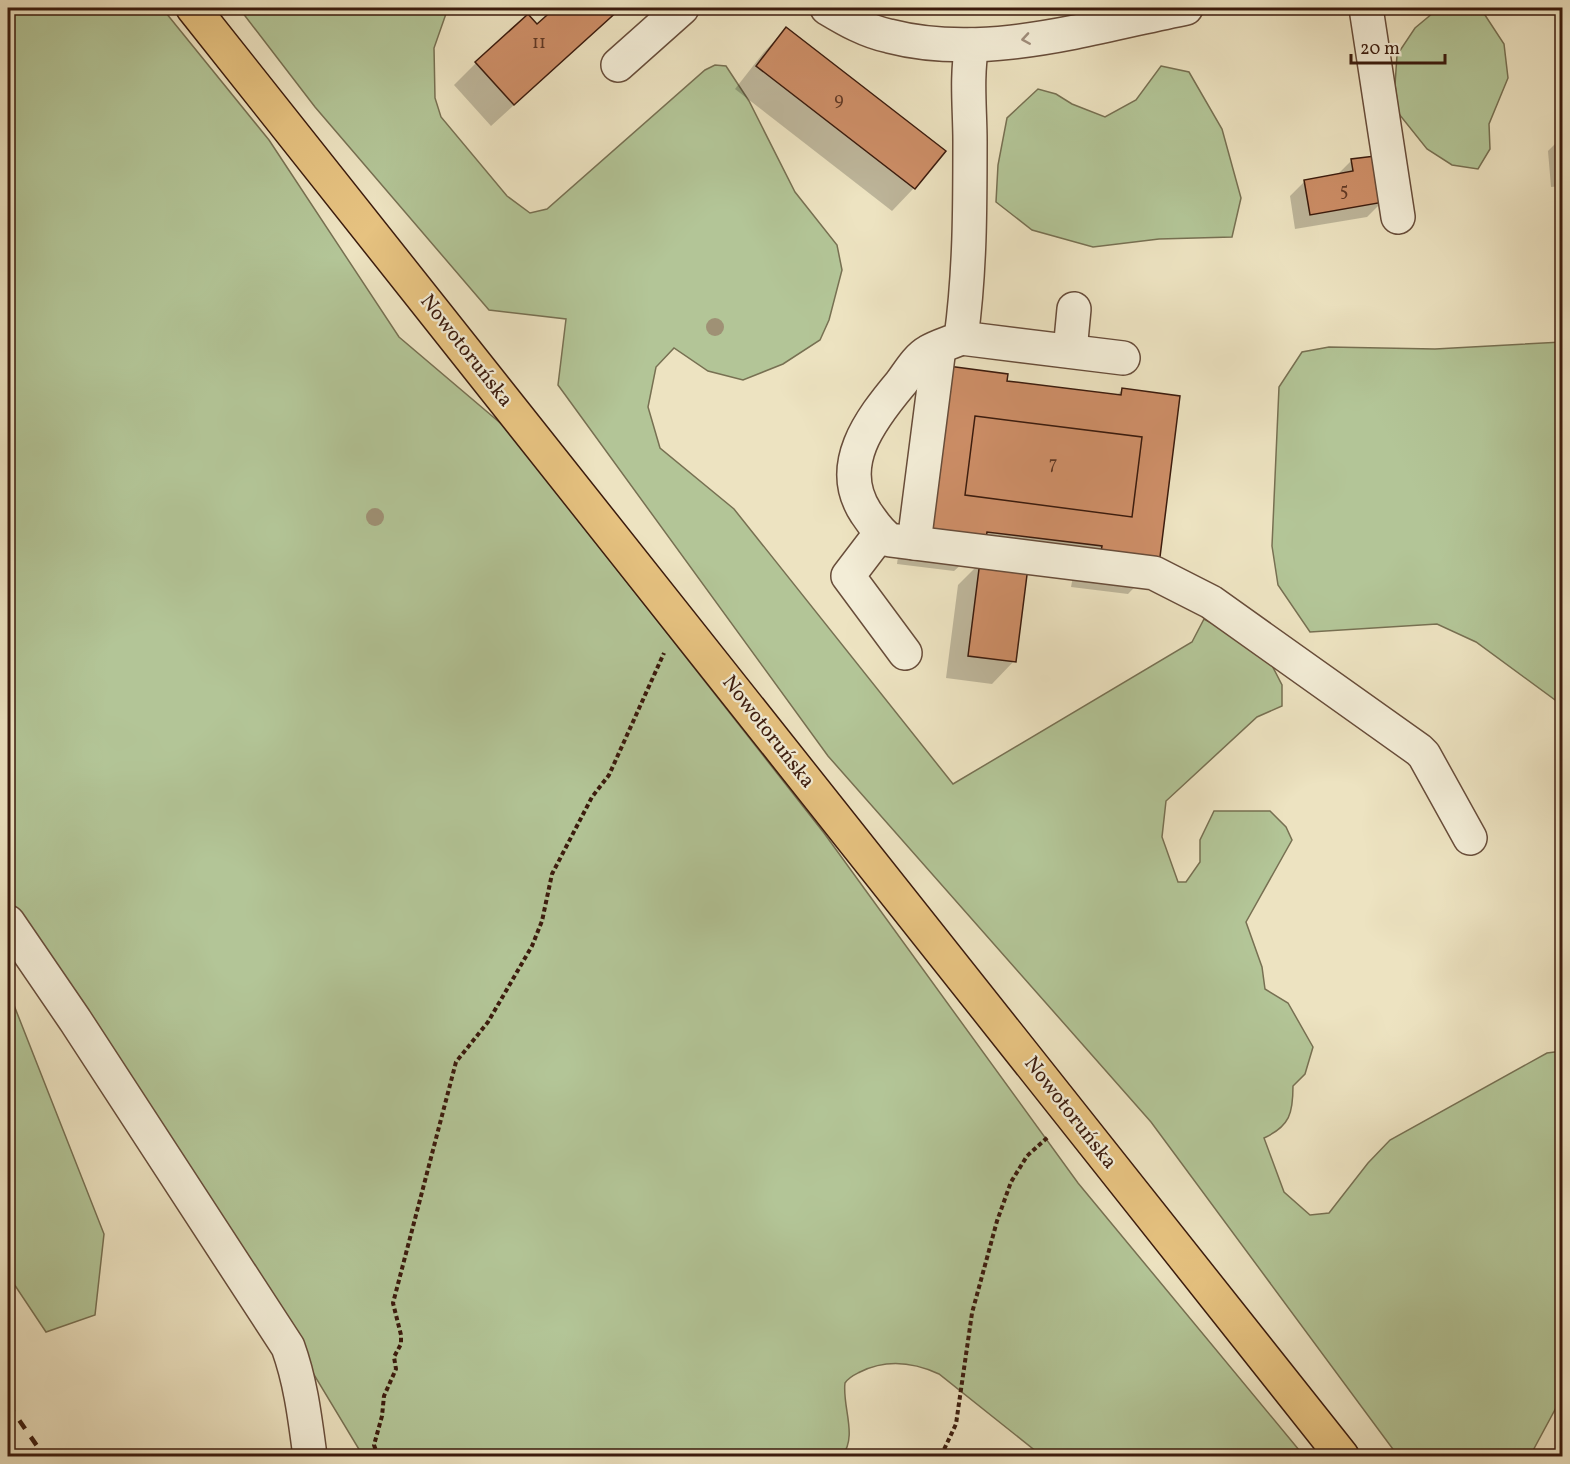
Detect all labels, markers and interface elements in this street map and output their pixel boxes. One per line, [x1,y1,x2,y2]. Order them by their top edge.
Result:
scale bar [1351,27,1446,65]
house number: 11 [532,31,546,56]
one-way arrow [1021,33,1031,45]
text: 20 m [1360,37,1400,62]
house number: 9 [834,88,844,113]
house number: 5 [1340,179,1348,204]
street label: Nowotoruńska [413,288,519,414]
house number: 7 [1049,452,1057,477]
street label: Nowotoruńska [715,669,821,795]
street label: Nowotoruńska [1017,1050,1123,1176]

